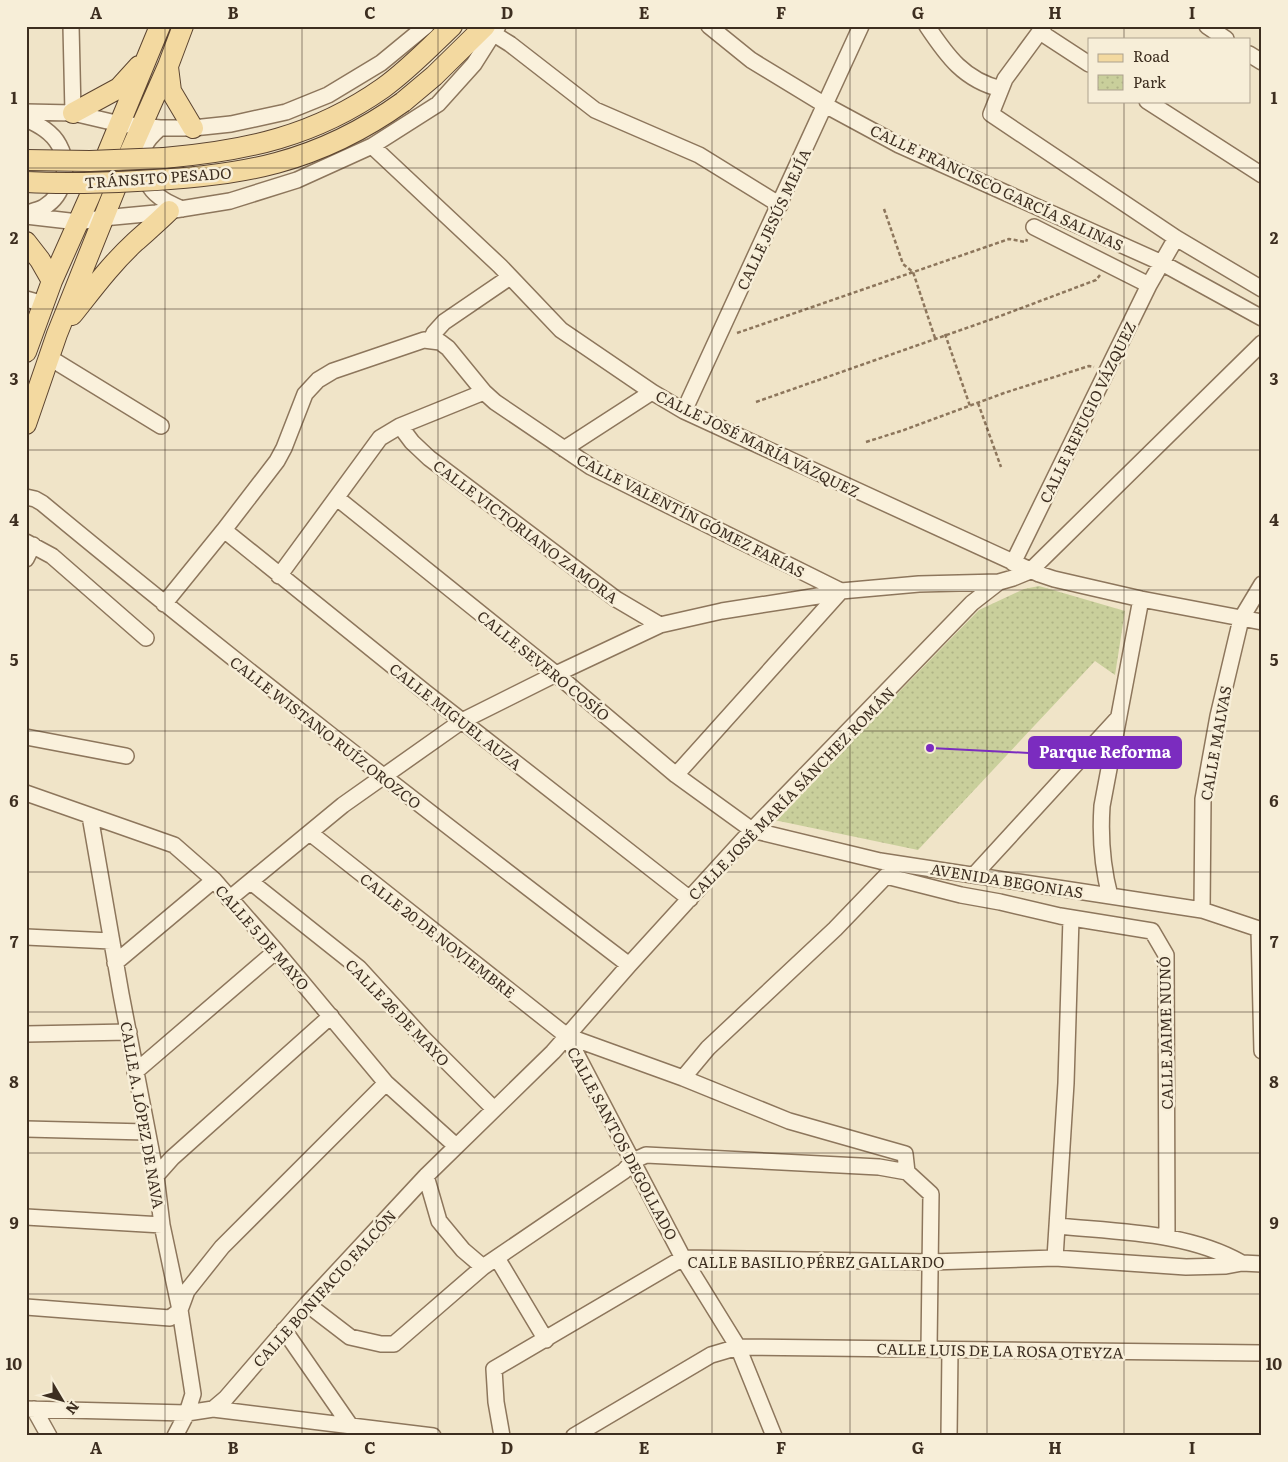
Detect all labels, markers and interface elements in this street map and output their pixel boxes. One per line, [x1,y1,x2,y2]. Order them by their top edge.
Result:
text: A [90,0,102,24]
text: B [227,0,239,24]
text: C [364,0,376,24]
text: D [501,0,513,24]
text: E [639,0,650,24]
text: F [776,0,786,24]
text: G [912,0,924,24]
text: H [1048,0,1062,24]
text: I [1189,0,1195,24]
legend [1088,38,1250,102]
text: Road [1133,44,1169,67]
text: Park [1133,70,1167,93]
text: 1 [11,85,18,109]
text: 1 [1271,85,1278,109]
street label: CALLE FRANCISCO GARCÍA SALINAS [867,118,1127,256]
street label: CALLE JESÚS MEJÍA [730,144,816,294]
street label: TRÁNSITO PESADO [84,160,232,194]
text: 2 [10,225,19,249]
text: 2 [1270,225,1279,249]
street label: CALLE REFUGIO VÁZQUEZ [1033,317,1141,507]
text: 3 [10,366,19,390]
text: 3 [1270,366,1279,390]
street label: CALLE JOSÉ MARÍA VÁZQUEZ [652,383,864,503]
street label: CALLE VALENTÍN GÓMEZ FARÍAS [573,447,809,583]
street label: CALLE VICTORIANO ZAMORA [429,454,623,608]
text: 4 [9,507,19,531]
text: 4 [1269,507,1279,531]
street label: CALLE SEVERO COSÍO [473,604,615,726]
text: 5 [10,647,19,671]
text: 5 [1270,647,1279,671]
street label: CALLE WISTANO RUÍZ OROZCO [226,650,426,814]
street label: CALLE MIGUEL AUZA [385,657,527,775]
street label: CALLE JOSÉ MARÍA SÁNCHEZ ROMÁN [682,681,900,905]
street label: CALLE MALVAS [1194,684,1236,802]
callout: Parque Reforma [1029,737,1181,768]
text: Parque Reforma [1039,739,1172,763]
text: 6 [9,788,19,812]
text: 6 [1269,788,1279,812]
street label: AVENIDA BEGONIAS [929,857,1085,903]
street label: CALLE 20 DE NOVIEMBRE [355,867,521,1003]
street label: CALLE 5 DE MAYO [211,879,315,995]
text: 7 [10,929,19,953]
text: 7 [1270,929,1279,953]
street label: CALLE 26 DE MAYO [341,953,455,1071]
street label: CALLE JAIME NUNÓ [1152,956,1178,1110]
street label: CALLE A. LÓPEZ DE NAVA [115,1020,171,1210]
street label: CALLE SANTOS DEGOLLADO [562,1042,684,1244]
text: 8 [9,1069,19,1093]
text: 8 [1269,1069,1279,1093]
street label: CALLE BONIFACIO FALCÓN [247,1204,401,1372]
text: 9 [9,1210,19,1234]
text: 9 [1269,1210,1279,1234]
street label: CALLE BASILIO PÉREZ GALLARDO [688,1250,944,1273]
street label: CALLE LUIS DE LA ROSA OTEYZA [876,1336,1124,1364]
text: 10 [6,1351,22,1375]
text: 10 [1266,1351,1282,1375]
north arrow [38,1374,88,1424]
text: N [61,1398,85,1420]
text: A [90,1435,102,1459]
text: B [227,1435,239,1459]
text: C [364,1435,376,1459]
text: D [501,1435,513,1459]
text: E [639,1435,650,1459]
text: F [776,1435,786,1459]
text: G [912,1435,924,1459]
text: H [1048,1435,1062,1459]
text: I [1189,1435,1195,1459]

